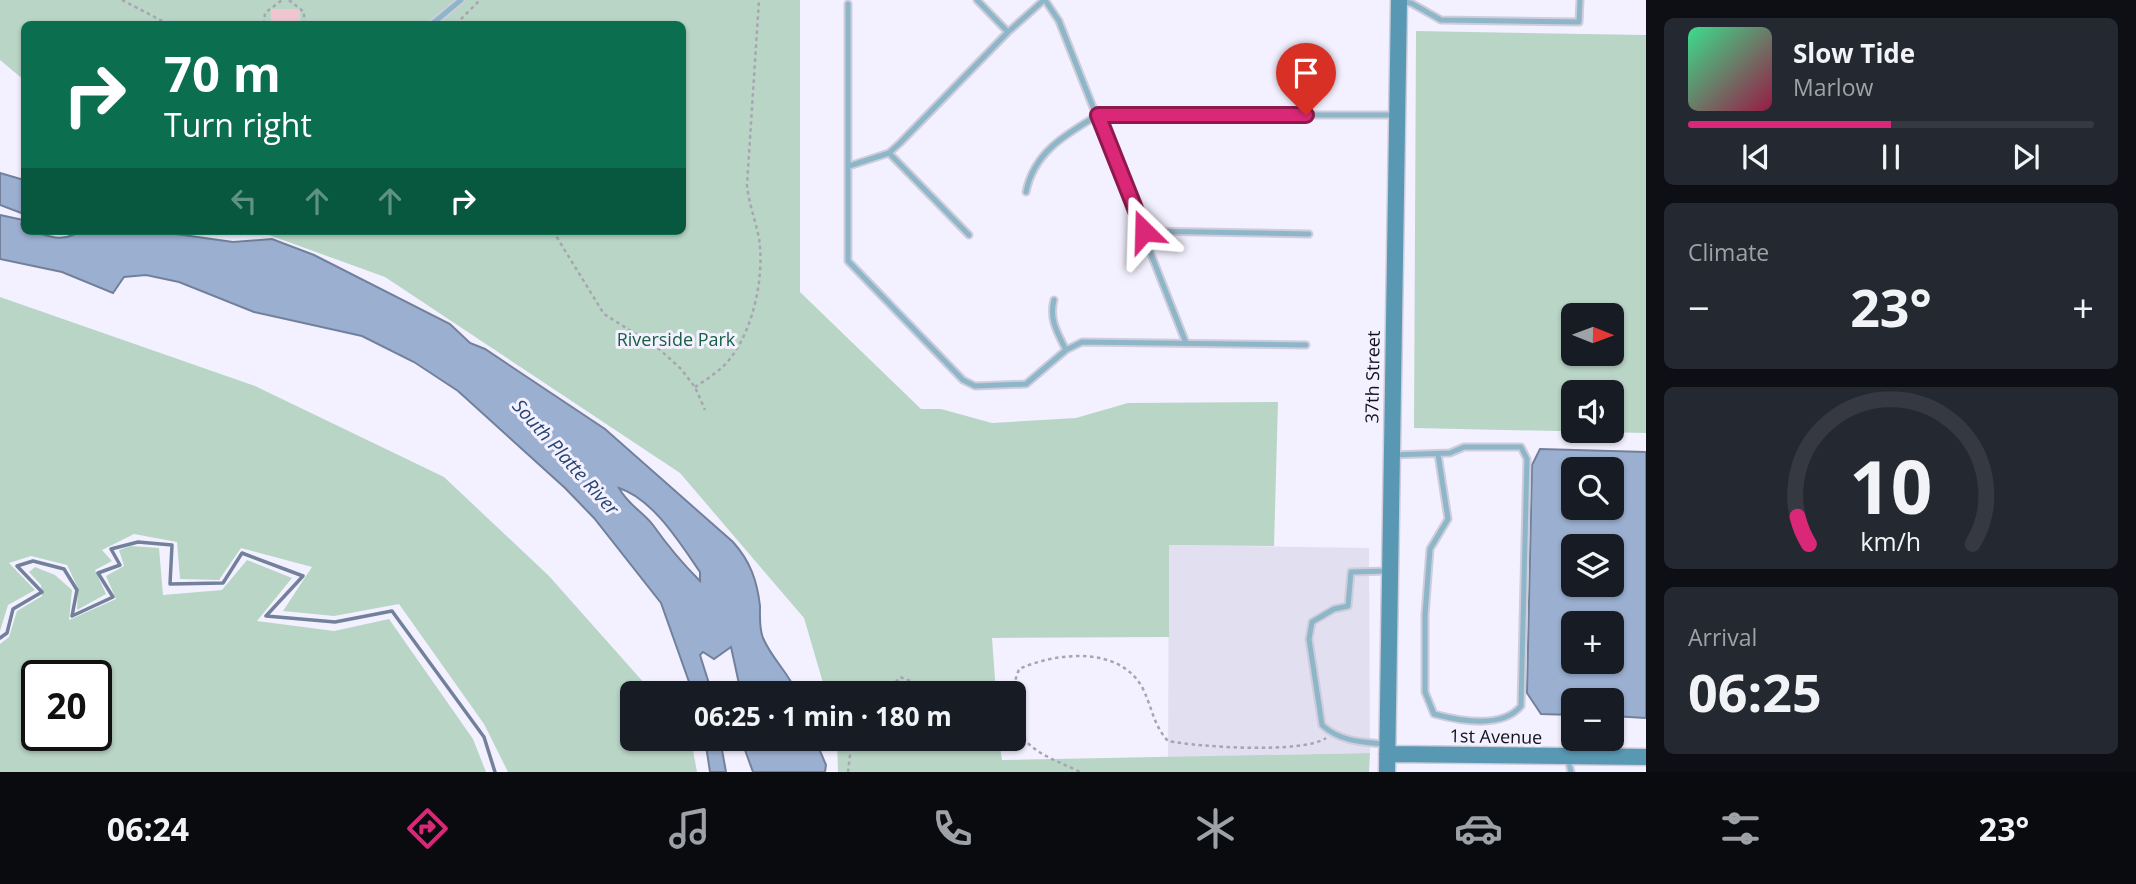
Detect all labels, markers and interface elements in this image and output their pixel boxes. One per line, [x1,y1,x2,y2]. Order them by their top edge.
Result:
text: Slow Tide [1793,35,1915,71]
text: 70 m [164,40,281,106]
pin [1276,43,1336,115]
icon: right [49,49,140,140]
icon: arrive [1287,54,1325,92]
text: Marlow [1793,71,1873,103]
text: Turn right [164,103,312,146]
icon: previous [1737,138,1775,176]
icon: pause [1872,138,1910,176]
icon: next [2007,138,2045,176]
icon: left [225,182,263,220]
icon: ahead [298,182,336,220]
icon: ahead [371,182,409,220]
icon: right [444,182,482,220]
position arrow [1107,194,1181,268]
text: Climate [1688,236,1769,268]
text: 23° [1850,271,1932,342]
text: − [1688,281,1710,333]
text: + [2072,281,2094,333]
north arrow [1561,303,1624,366]
map controls [1561,303,1624,751]
park label: Riverside Park [617,327,736,351]
street label: 37th Street [1359,330,1385,424]
button: sound [1561,380,1624,443]
water label: South Platte River [507,393,626,522]
text: 10 [1849,437,1933,536]
button: search [1561,457,1624,520]
text: km/h [1861,524,1921,558]
button: layers [1561,534,1624,597]
button: + [1561,611,1624,674]
text: Arrival [1688,621,1757,653]
text: 06:25 [1688,656,1822,727]
speed limit sign: 20 [21,660,112,751]
button: − [1561,688,1624,751]
text: 06:25 · 1 min · 180 m [694,698,952,734]
street label: 1st Avenue [1449,723,1543,749]
icon: directions [403,804,452,853]
icon: music [665,804,714,853]
icon: phone [928,804,977,853]
icon: climate [1191,804,1240,853]
icon: car [1454,804,1503,853]
icon: filters [1716,804,1765,853]
text: 06:24 [107,807,189,850]
text: 23° [1979,807,2029,850]

